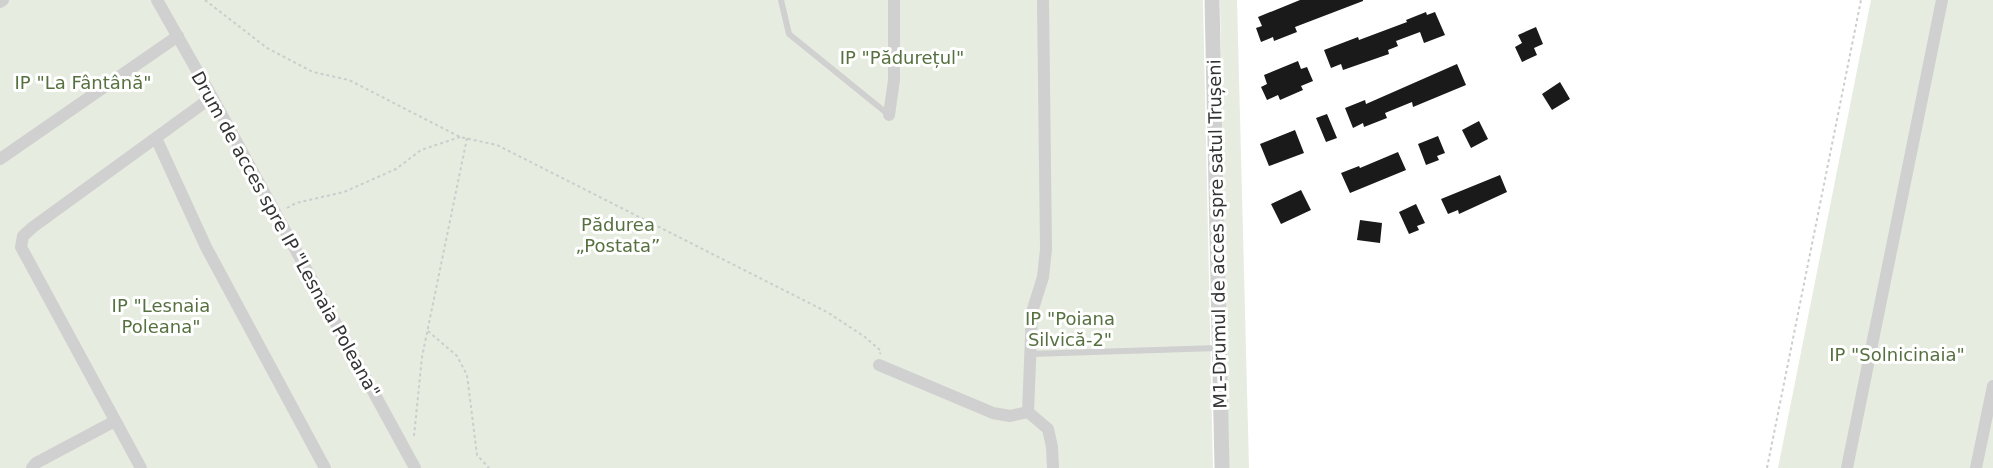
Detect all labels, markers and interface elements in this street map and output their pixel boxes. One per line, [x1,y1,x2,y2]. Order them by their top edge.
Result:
park label: IP "Pădurețul" [840,47,964,68]
street label: M1-Drumul de acces spre satul Trușeni [1203,59,1231,409]
street label: Drum de acces spre IP "Lesnaia Poleana" [187,67,385,401]
park label: IP "La Fântână" [15,72,151,93]
park label: Pădurea „Postata” [576,214,660,256]
park label: IP "Lesnaia Poleana" [112,295,210,337]
park label: IP "Poiana Silvică-2" [1025,308,1115,350]
park label: IP "Solnicinaia" [1829,344,1965,365]

